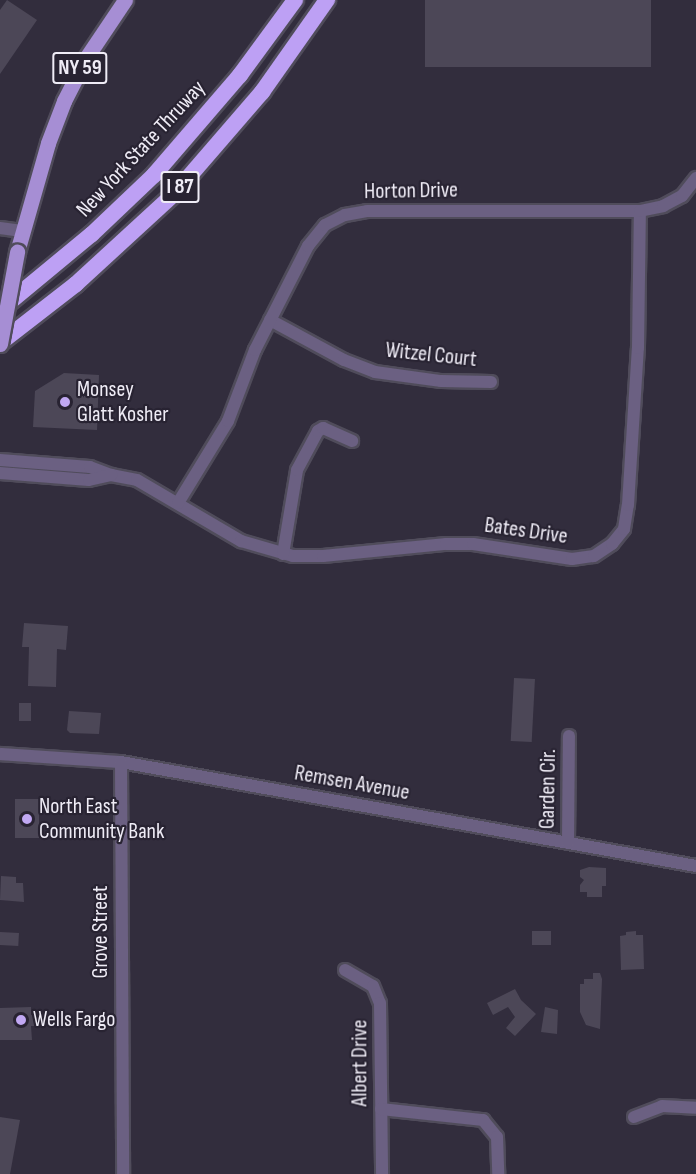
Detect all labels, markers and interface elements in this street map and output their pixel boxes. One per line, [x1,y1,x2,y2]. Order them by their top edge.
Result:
road number: NY 59 [52,50,109,86]
street label: New York State Thruway [71,75,211,223]
road number: I 87 [160,169,200,205]
street label: Horton Drive [364,177,458,205]
street label: Witzel Court [384,337,478,373]
place label: Monsey Glatt Kosher [77,376,169,428]
marker: Monsey Glatt Kosher [58,395,72,409]
street label: Bates Drive [483,512,569,550]
street label: Garden Cir. [534,749,562,829]
street label: Remsen Avenue [292,760,412,806]
place label: North East Community Bank [39,793,164,844]
marker: North East Community Bank [20,812,34,826]
street label: Grove Street [88,885,114,979]
place label: Wells Fargo [33,1007,115,1033]
marker: Wells Fargo [14,1013,28,1027]
street label: Albert Drive [347,1020,373,1106]

